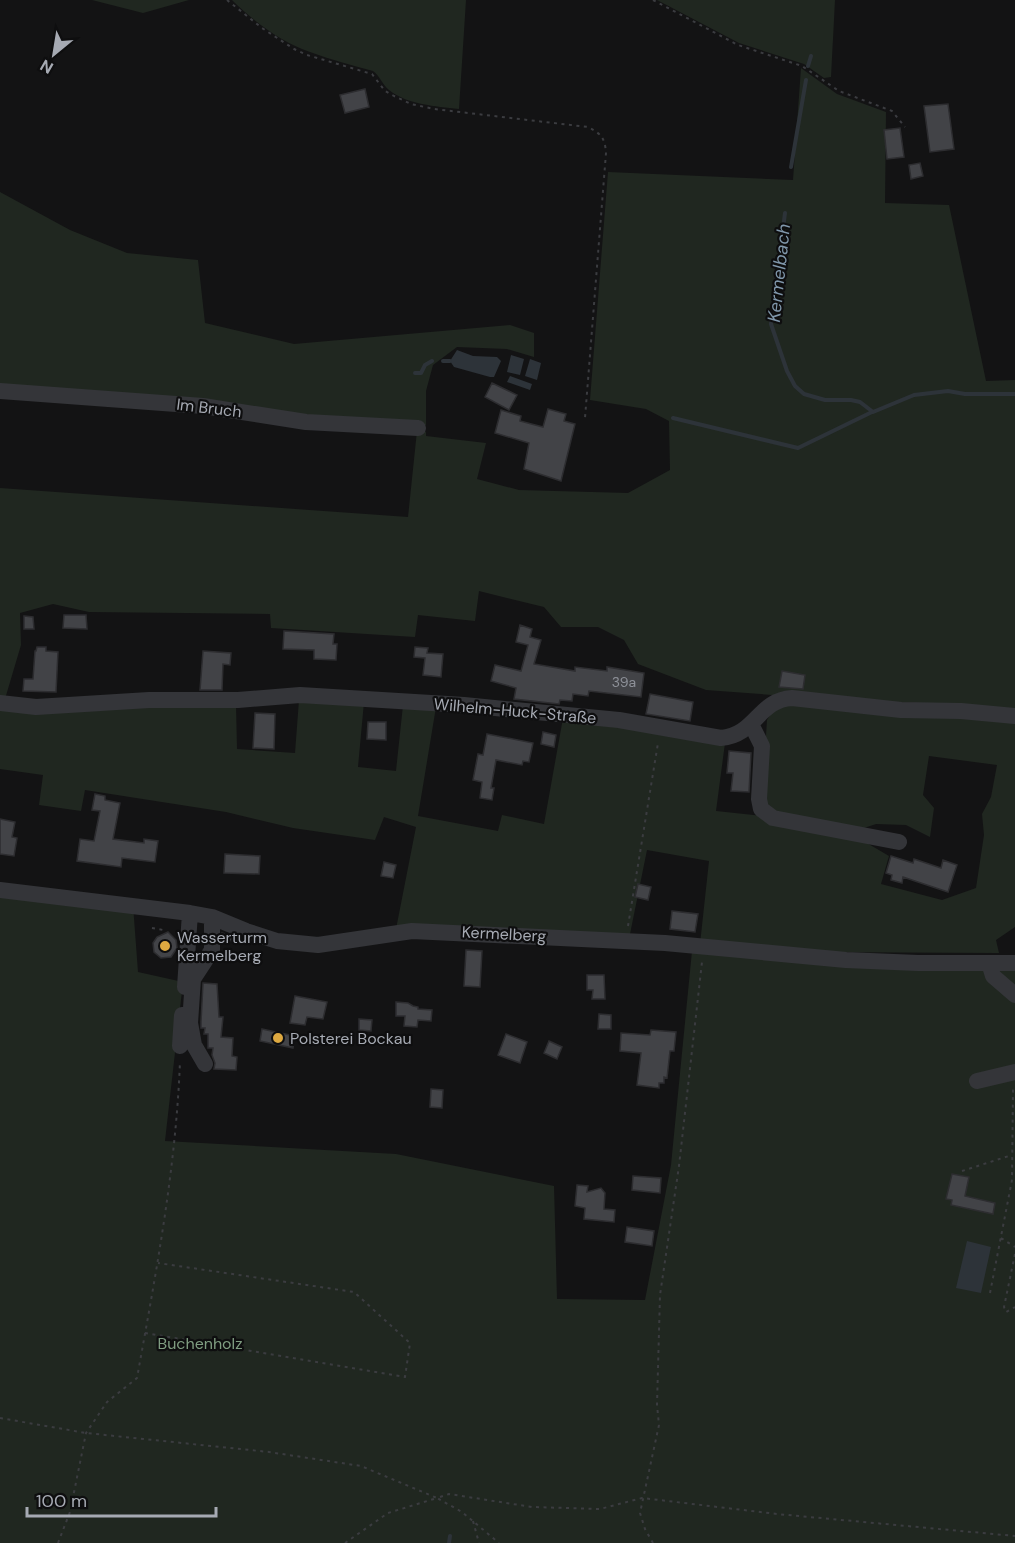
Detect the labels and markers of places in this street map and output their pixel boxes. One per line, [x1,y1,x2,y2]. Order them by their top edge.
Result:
place label: Wasserturm Kermelberg [177,927,267,966]
marker: Wasserturm Kermelberg [158,939,172,953]
place label: Polsterei Bockau [290,1028,412,1049]
marker: Polsterei Bockau [271,1031,285,1045]

